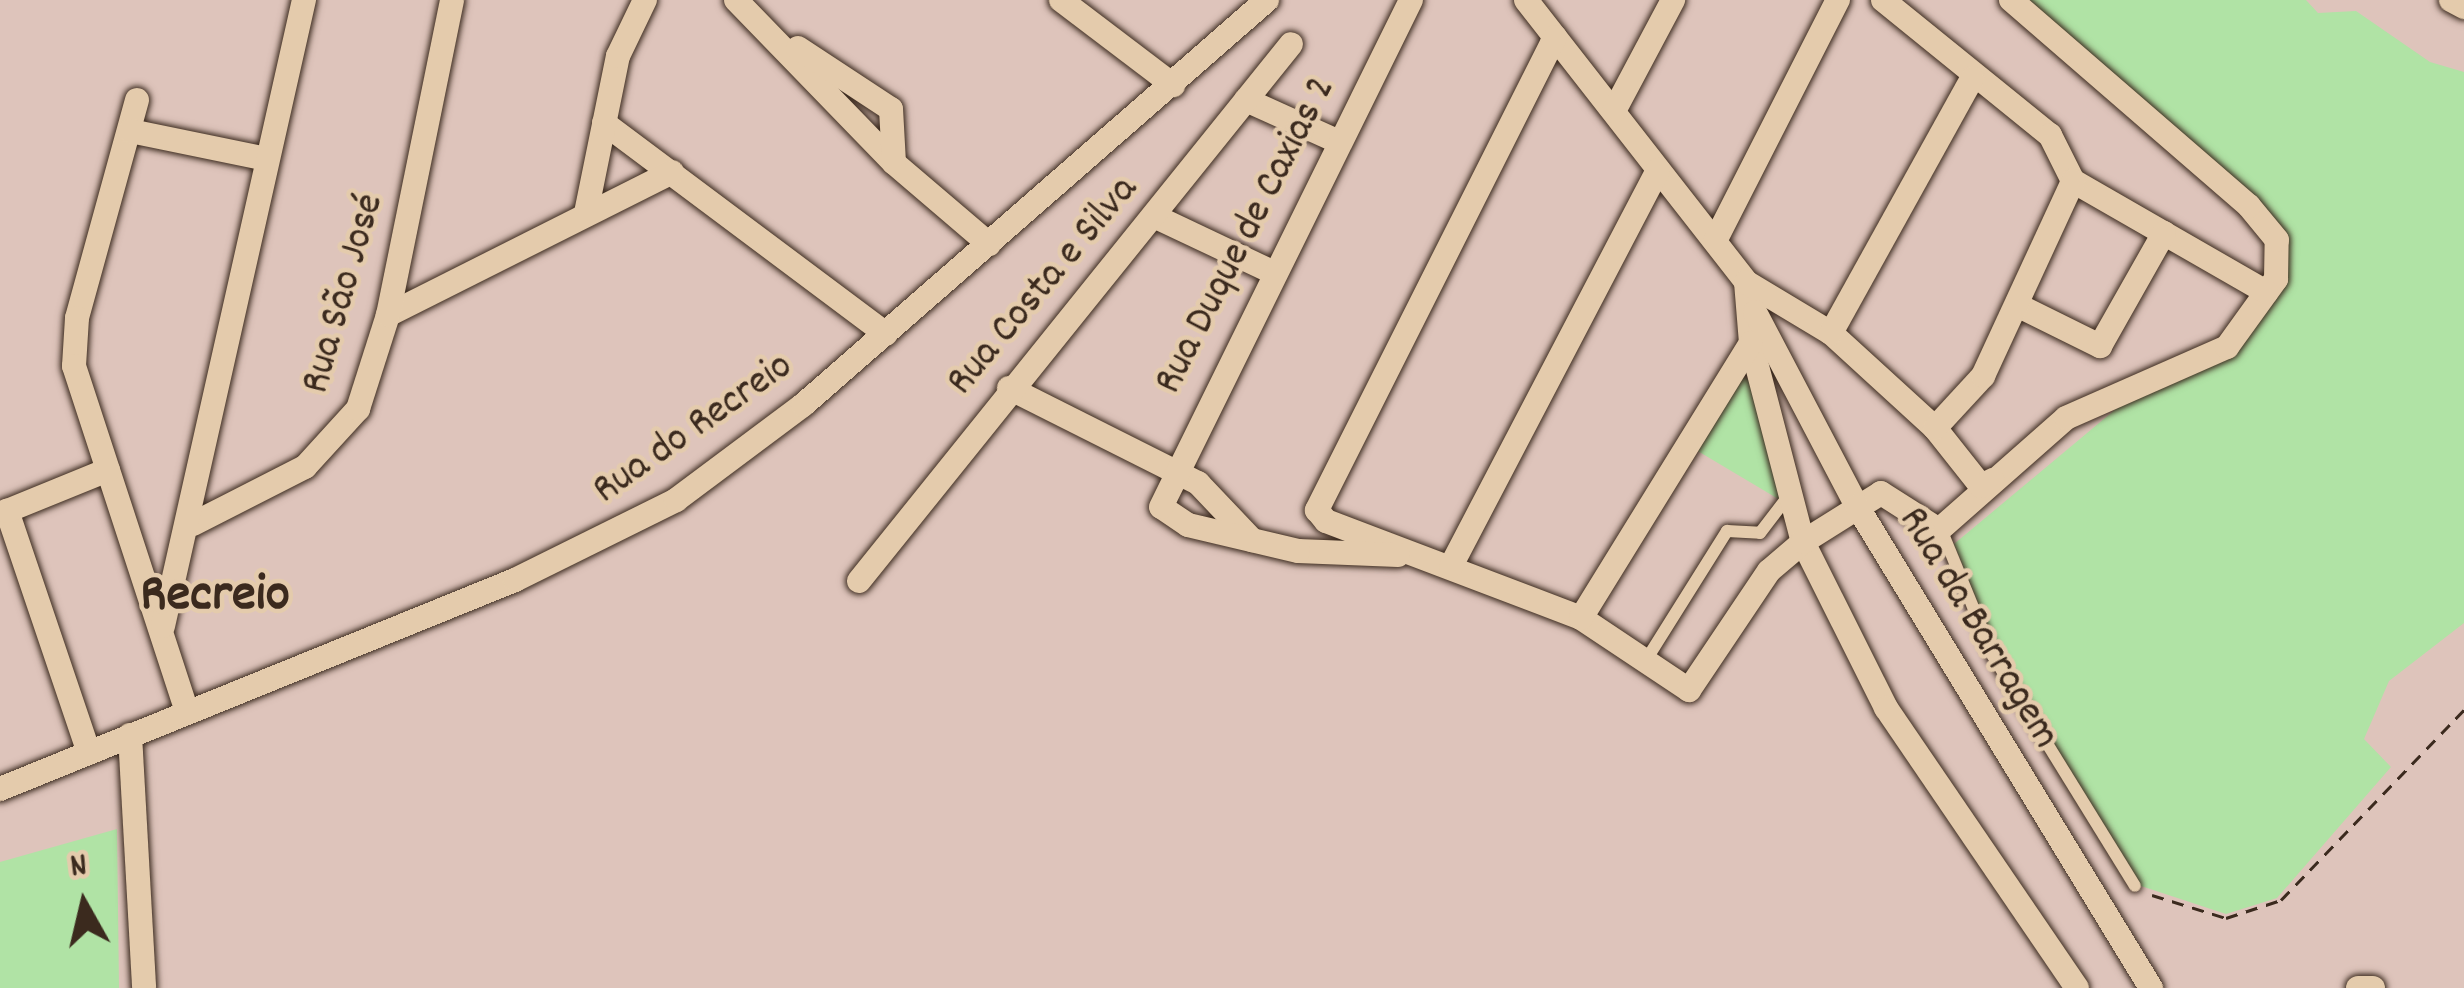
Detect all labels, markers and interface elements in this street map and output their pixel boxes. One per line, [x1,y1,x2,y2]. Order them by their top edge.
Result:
street label: Rua Duque de Caxias 2 [1145,69,1349,403]
street label: Rua Costa e Silva [937,167,1151,407]
street label: Rua São José [292,188,398,400]
street label: Rua do Recreio [584,343,804,517]
street label: Rua da Barragem [1885,499,2069,759]
district label: Recreio [140,566,290,630]
text: N [68,843,90,892]
north arrow [24,844,144,964]

